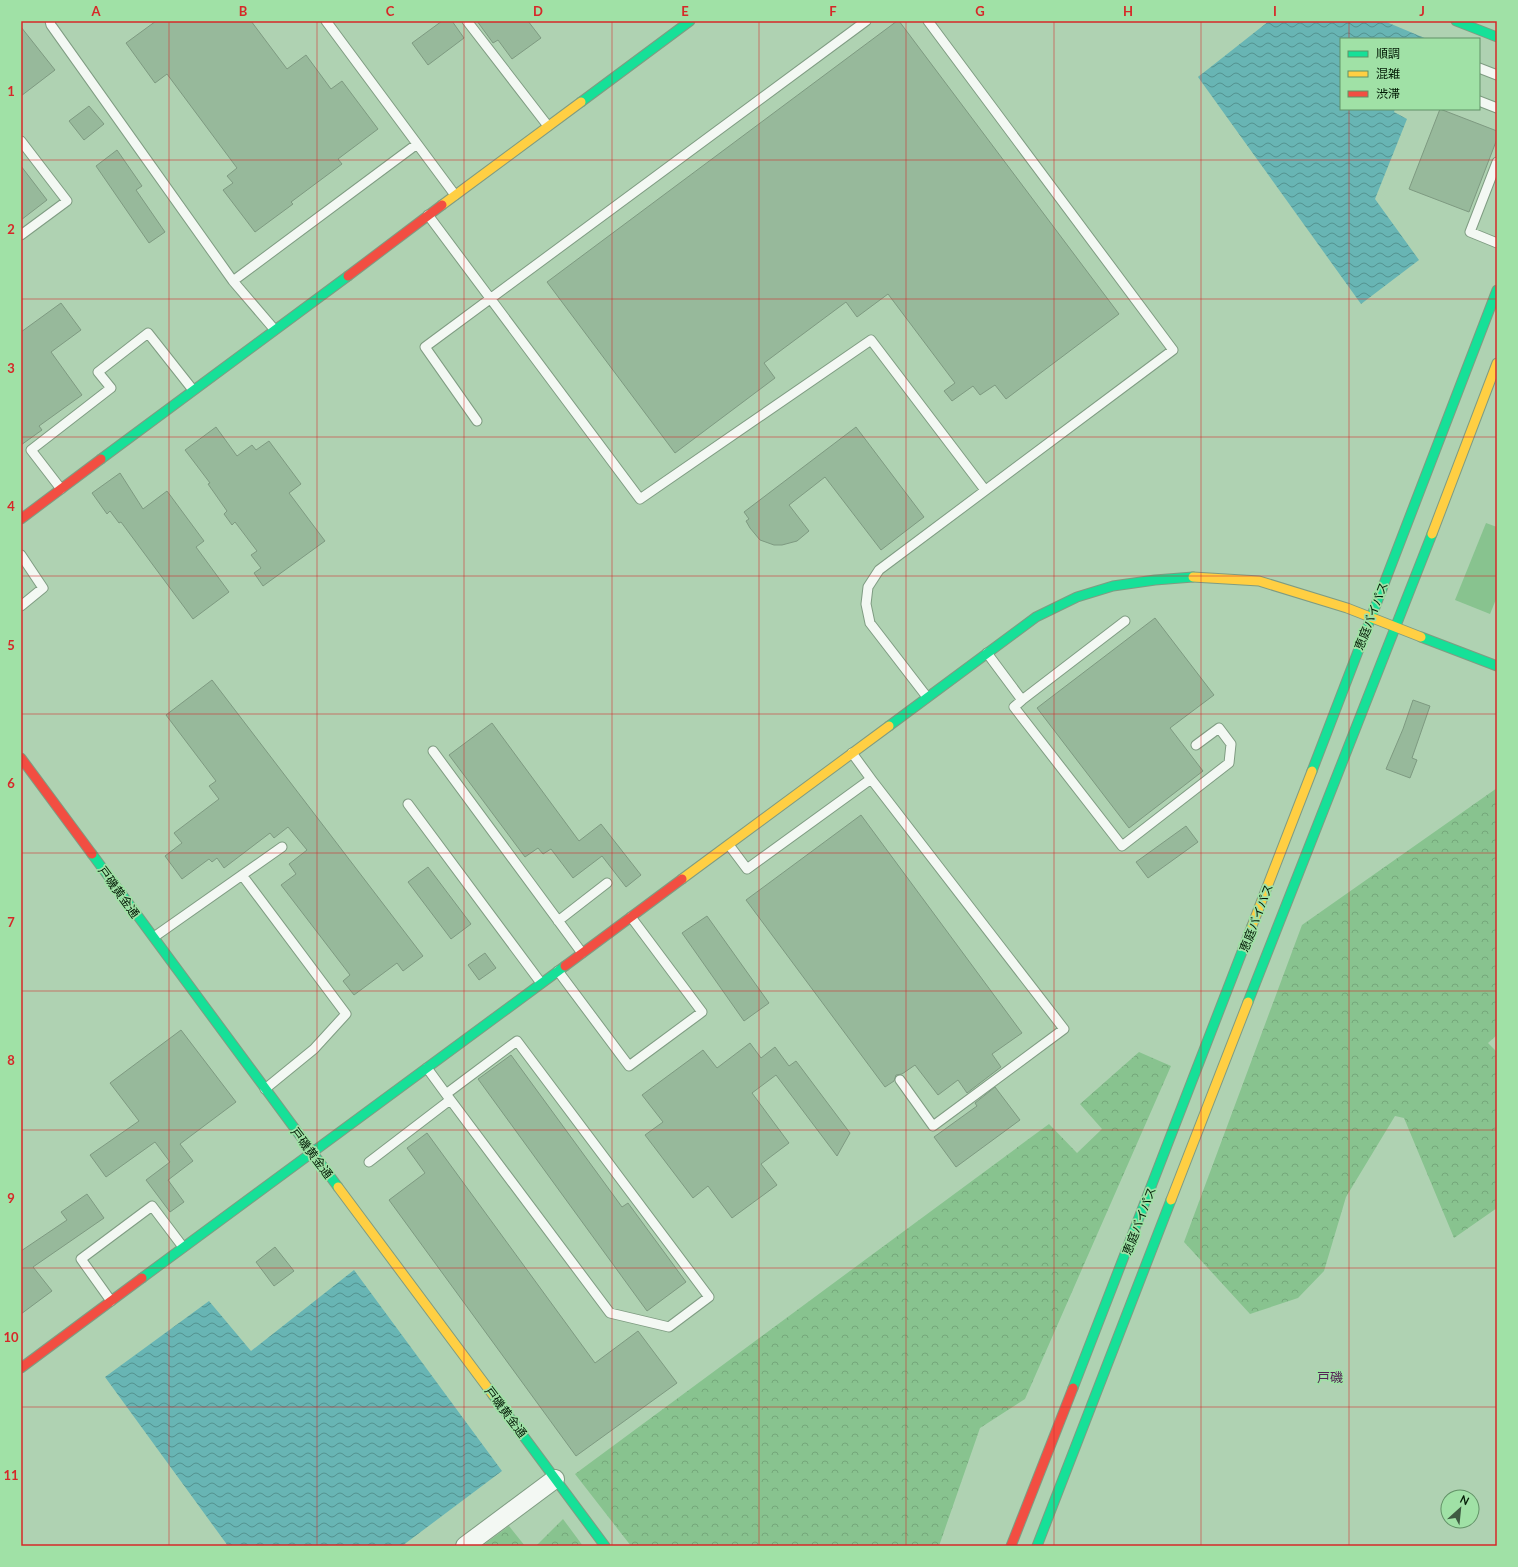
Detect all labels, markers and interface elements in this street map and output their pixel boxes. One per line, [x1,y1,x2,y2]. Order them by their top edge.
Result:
text: A [90,3,101,19]
text: B [239,3,248,19]
text: C [386,3,395,19]
text: D [533,3,543,19]
text: E [681,3,689,19]
text: F [829,3,837,19]
text: G [975,3,985,19]
text: H [1123,3,1133,19]
text: I [1273,3,1277,19]
text: J [1419,3,1425,19]
legend [1340,38,1480,110]
text: 順調 [1376,46,1400,61]
text: 混雑 [1376,66,1400,81]
text: 1 [7,83,15,99]
text: 渋滞 [1376,86,1400,101]
text: 2 [7,221,15,237]
text: 3 [7,360,15,376]
text: 4 [7,498,15,514]
street label: 恵庭バイパス [1351,580,1391,652]
text: 5 [7,637,15,653]
text: 6 [7,775,15,791]
street label: 戸磯黄金通 [95,863,143,921]
street label: 恵庭バイパス [1236,882,1276,954]
text: 7 [7,914,15,930]
text: 8 [7,1052,15,1068]
street label: 戸磯黄金通 [288,1125,336,1181]
street label: 恵庭バイパス [1119,1185,1159,1257]
text: 9 [7,1190,15,1206]
text: 10 [3,1329,19,1345]
district label: 戸磯 [1317,1369,1343,1385]
street label: 戸磯黄金通 [482,1384,530,1440]
text: 11 [3,1467,19,1483]
north arrow [1440,1489,1480,1529]
text: N [1458,1492,1471,1507]

